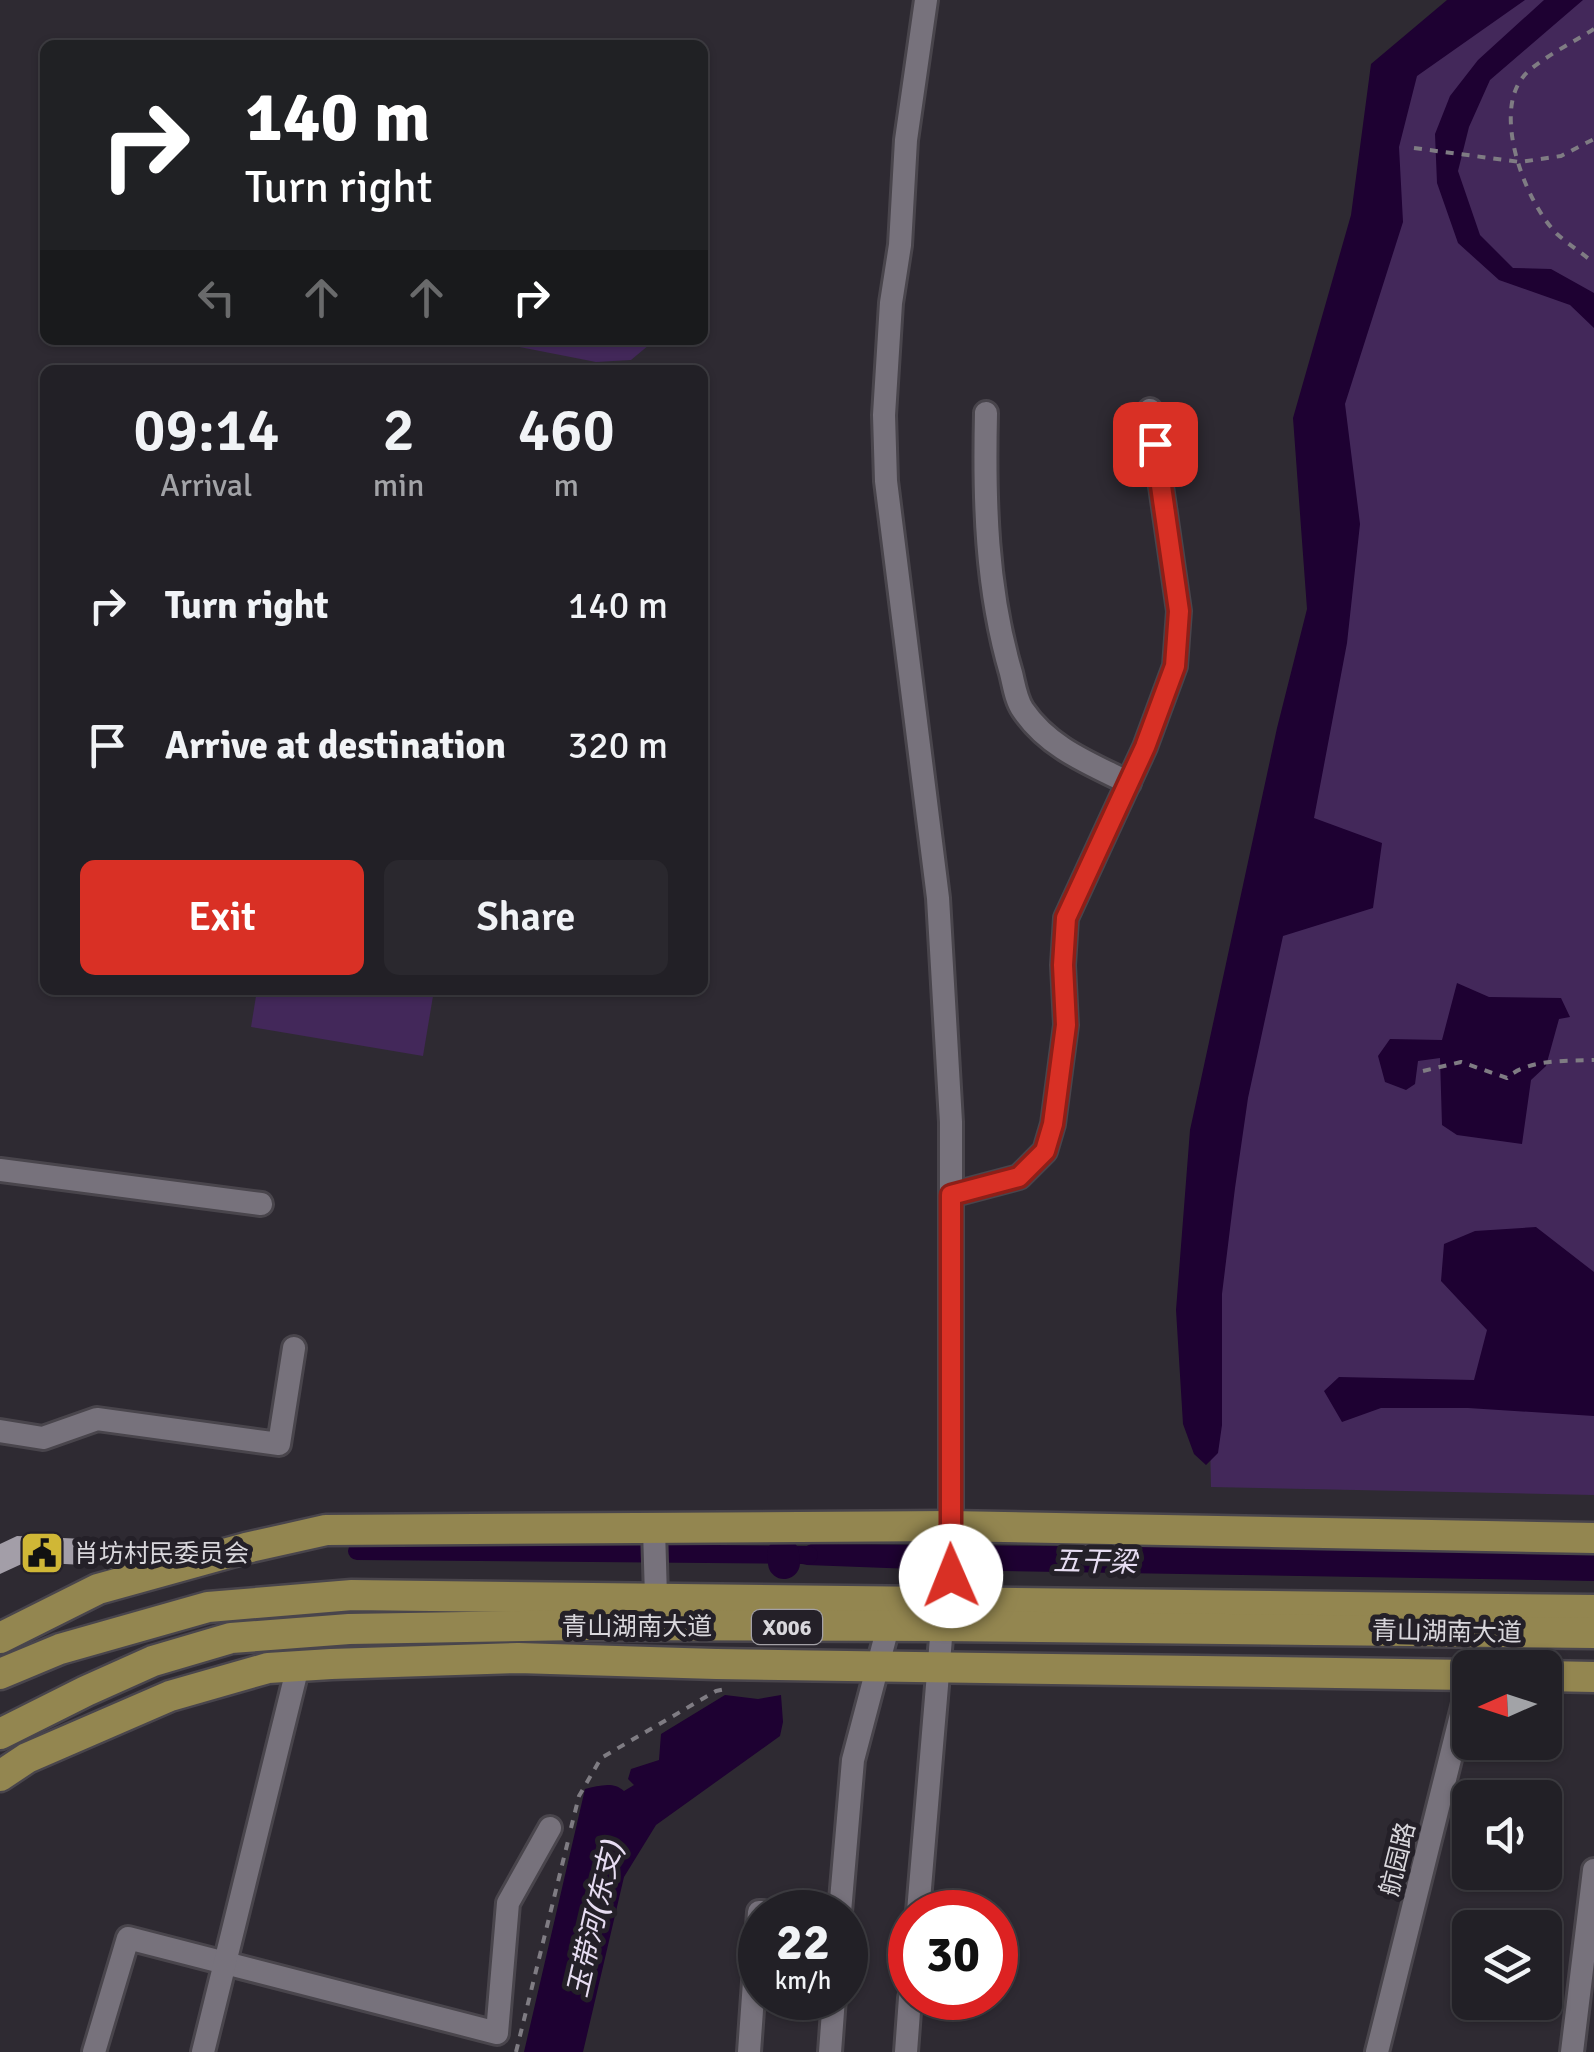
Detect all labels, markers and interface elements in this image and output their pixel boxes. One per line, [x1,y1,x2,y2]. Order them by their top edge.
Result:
text: 140 m [245,74,430,160]
icon: right [80,80,210,210]
text: Turn right [245,160,433,215]
icon: left [189,270,244,325]
icon: ahead [294,270,349,325]
icon: ahead [399,270,454,325]
icon: right [504,270,559,325]
text: 09:14 [133,394,280,468]
text: 2 [382,394,415,468]
text: 460 [518,394,615,468]
pin [1113,402,1198,487]
icon: arrive [1128,417,1183,472]
text: Arrival [160,466,253,505]
text: min [373,466,424,505]
text: m [553,466,579,505]
icon: right [80,578,135,633]
text: Turn right [165,582,329,629]
text: 140 m [568,582,668,629]
icon: arrive [80,718,135,773]
text: Arrive at destination [165,722,506,769]
text: 320 m [568,722,668,769]
button: Exit [80,860,364,975]
button: Share [384,860,668,975]
position arrow [899,1524,1003,1628]
public building icon: 肖坊村民委员会 [19,1530,65,1576]
place label: 肖坊村民委员会 [74,1538,249,1569]
water label: 五干梁 [1053,1544,1140,1580]
road number: X006 [752,1610,822,1644]
street label: 青山湖南大道 [562,1611,712,1642]
street label: 青山湖南大道 [1372,1615,1522,1648]
north arrow [1452,1650,1562,1760]
map controls [1452,1650,1562,2020]
button: sound [1452,1780,1562,1890]
street label: 航园路 [1373,1819,1422,1899]
water label: 玉带河(东支) [561,1836,630,2000]
speed limit sign: 30 [888,1890,1018,2020]
button: layers [1452,1910,1562,2020]
text: 22 [776,1912,830,1974]
text: km/h [775,1965,831,1996]

